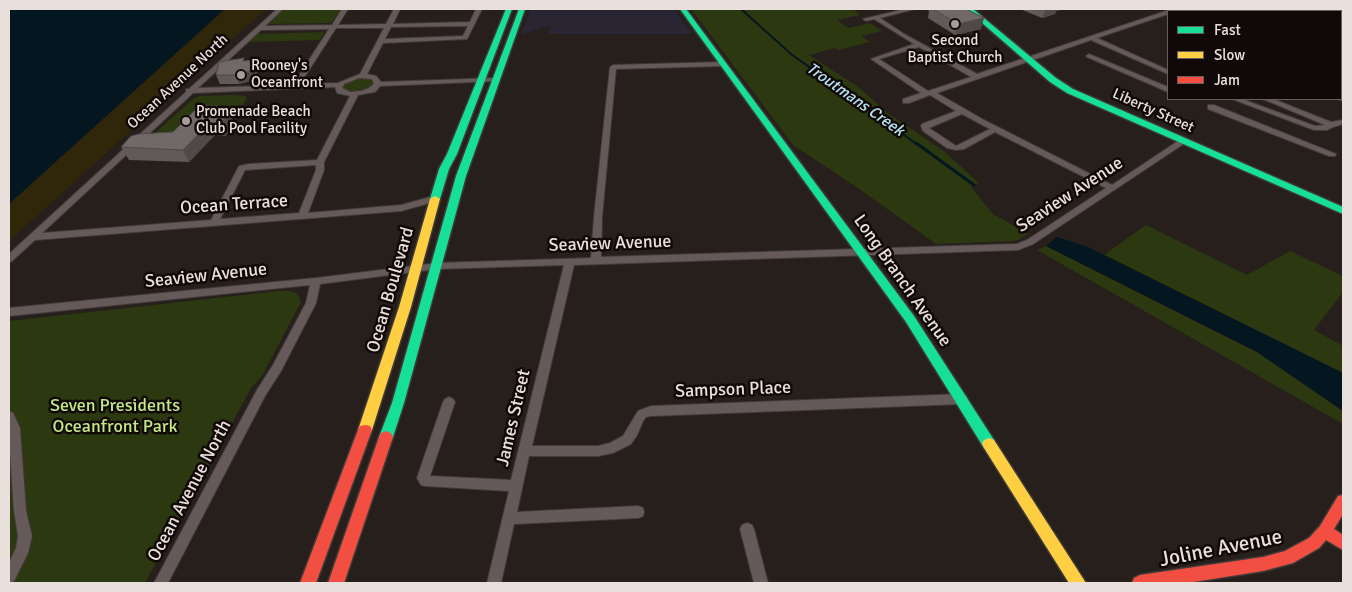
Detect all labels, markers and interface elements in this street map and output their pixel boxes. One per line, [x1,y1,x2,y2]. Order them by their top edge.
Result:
legend [1167,10,1342,100]
marker: Second Baptist Church [949,18,961,30]
text: Fast [1214,21,1241,39]
street label: Ocean Avenue North [124,31,232,133]
place label: Second Baptist Church [907,32,1003,67]
text: Slow [1214,46,1245,64]
place label: Rooney's Oceanfront [251,57,323,92]
water label: Troutmans Creek [802,59,908,141]
marker: Rooney's Oceanfront [235,69,247,81]
text: Jam [1214,71,1240,89]
street label: Liberty Street [1109,85,1197,137]
place label: Promenade Beach Club Pool Facility [196,103,311,138]
marker: Promenade Beach Club Pool Facility [180,115,192,127]
street label: Seaview Avenue [1013,153,1127,237]
street label: Ocean Terrace [179,190,289,220]
street label: Long Branch Avenue [848,211,956,351]
street label: Ocean Boulevard [363,225,419,355]
street label: Seaview Avenue [548,231,672,257]
street label: Seaview Avenue [144,259,268,293]
street label: James Street [492,367,536,469]
street label: Sampson Place [675,377,791,403]
park label: Seven Presidents Oceanfront Park [50,395,180,438]
street label: Ocean Avenue North [144,417,236,565]
street label: Joline Avenue [1158,525,1284,573]

